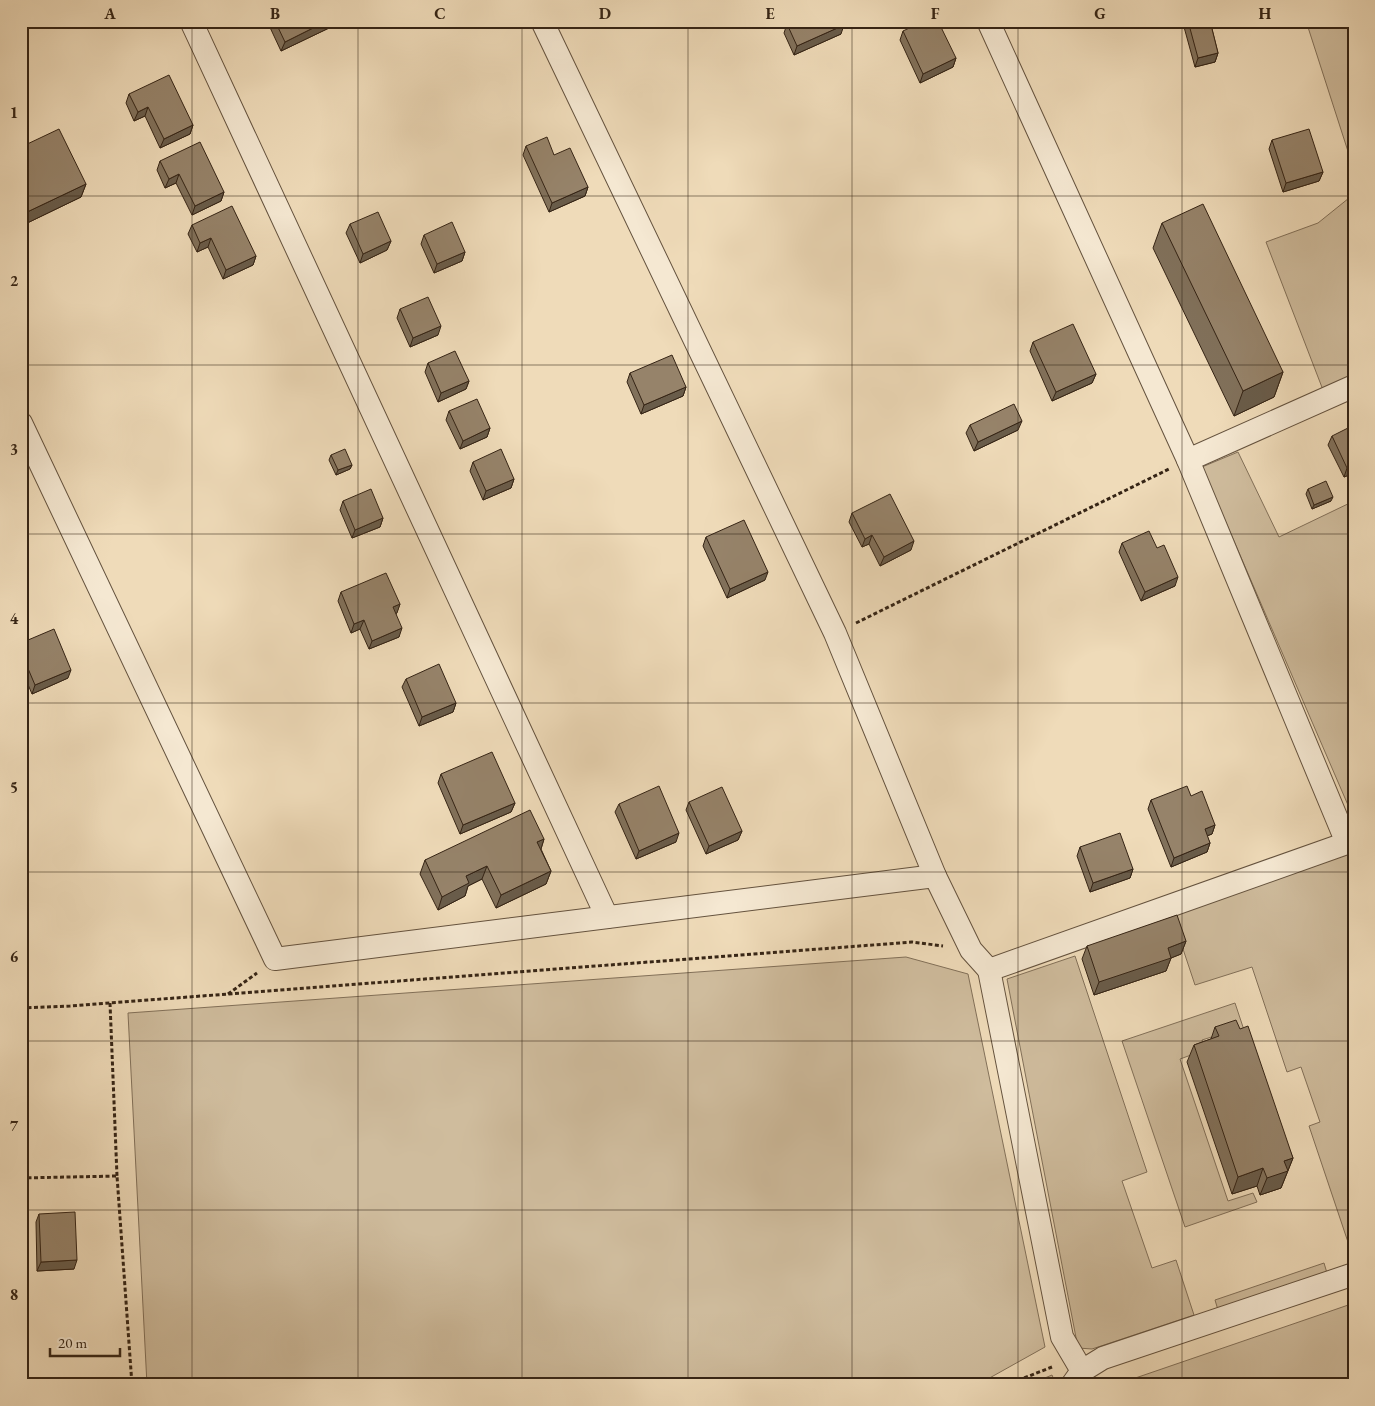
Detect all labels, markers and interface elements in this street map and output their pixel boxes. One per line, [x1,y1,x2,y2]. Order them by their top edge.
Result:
text: A [103,3,116,24]
text: B [270,3,280,24]
text: C [434,3,446,24]
text: D [599,3,611,24]
text: E [765,3,775,24]
text: F [931,3,940,24]
text: G [1094,3,1106,24]
text: H [1259,3,1272,24]
text: 1 [10,102,18,123]
text: 2 [10,270,19,291]
text: 3 [10,439,18,460]
text: 4 [10,608,19,629]
text: 5 [10,777,18,798]
text: 6 [10,946,19,967]
text: 7 [10,1115,19,1136]
text: 8 [10,1284,18,1305]
scale bar [50,1326,120,1358]
text: 20 m [58,1333,87,1352]

